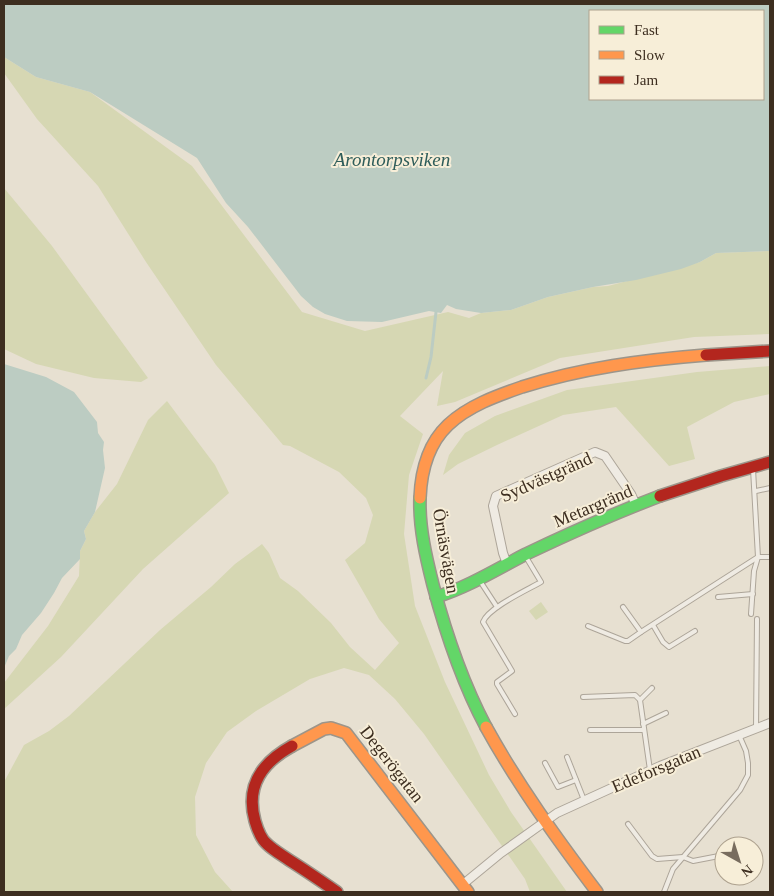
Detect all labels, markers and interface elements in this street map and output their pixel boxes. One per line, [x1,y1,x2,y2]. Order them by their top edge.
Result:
legend [589,10,764,100]
text: Fast [634,22,660,38]
text: Slow [634,47,665,63]
text: Jam [634,72,658,88]
water label: Arontorpsviken [332,149,450,170]
street label: Sydvästgränd [497,448,595,506]
street label: Metargränd [551,480,635,532]
street label: Örnäsvägen [429,507,463,595]
street label: Degerögatan [356,722,428,806]
street label: Edeforsgatan [608,741,704,797]
north arrow [714,836,764,886]
text: N [738,862,756,880]

